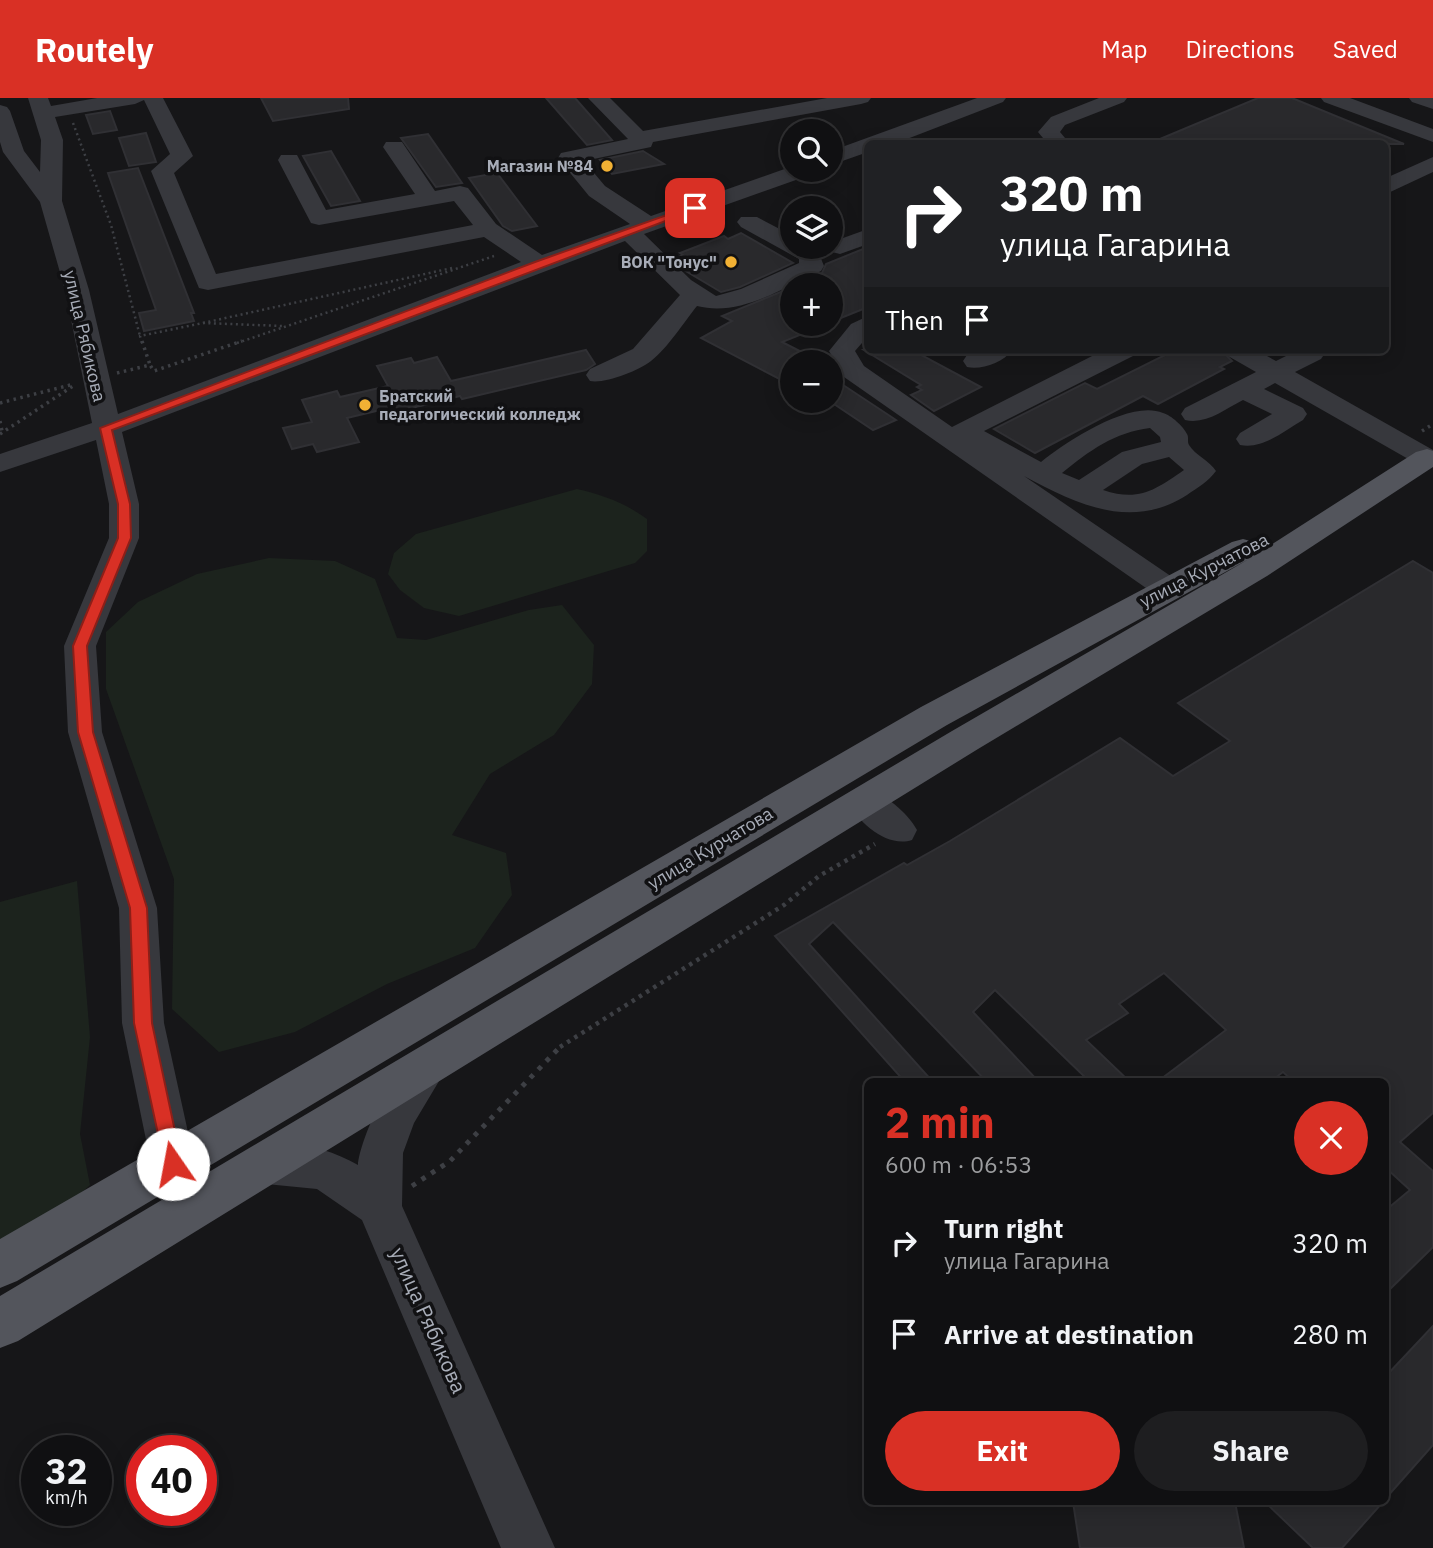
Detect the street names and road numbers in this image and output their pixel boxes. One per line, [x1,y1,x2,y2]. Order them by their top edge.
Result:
street label: улица Рябикова [59,268,111,404]
street label: улица Курчатова [1136,527,1273,612]
street label: улица Курчатова [643,801,777,894]
street label: улица Рябикова [384,1243,474,1397]

